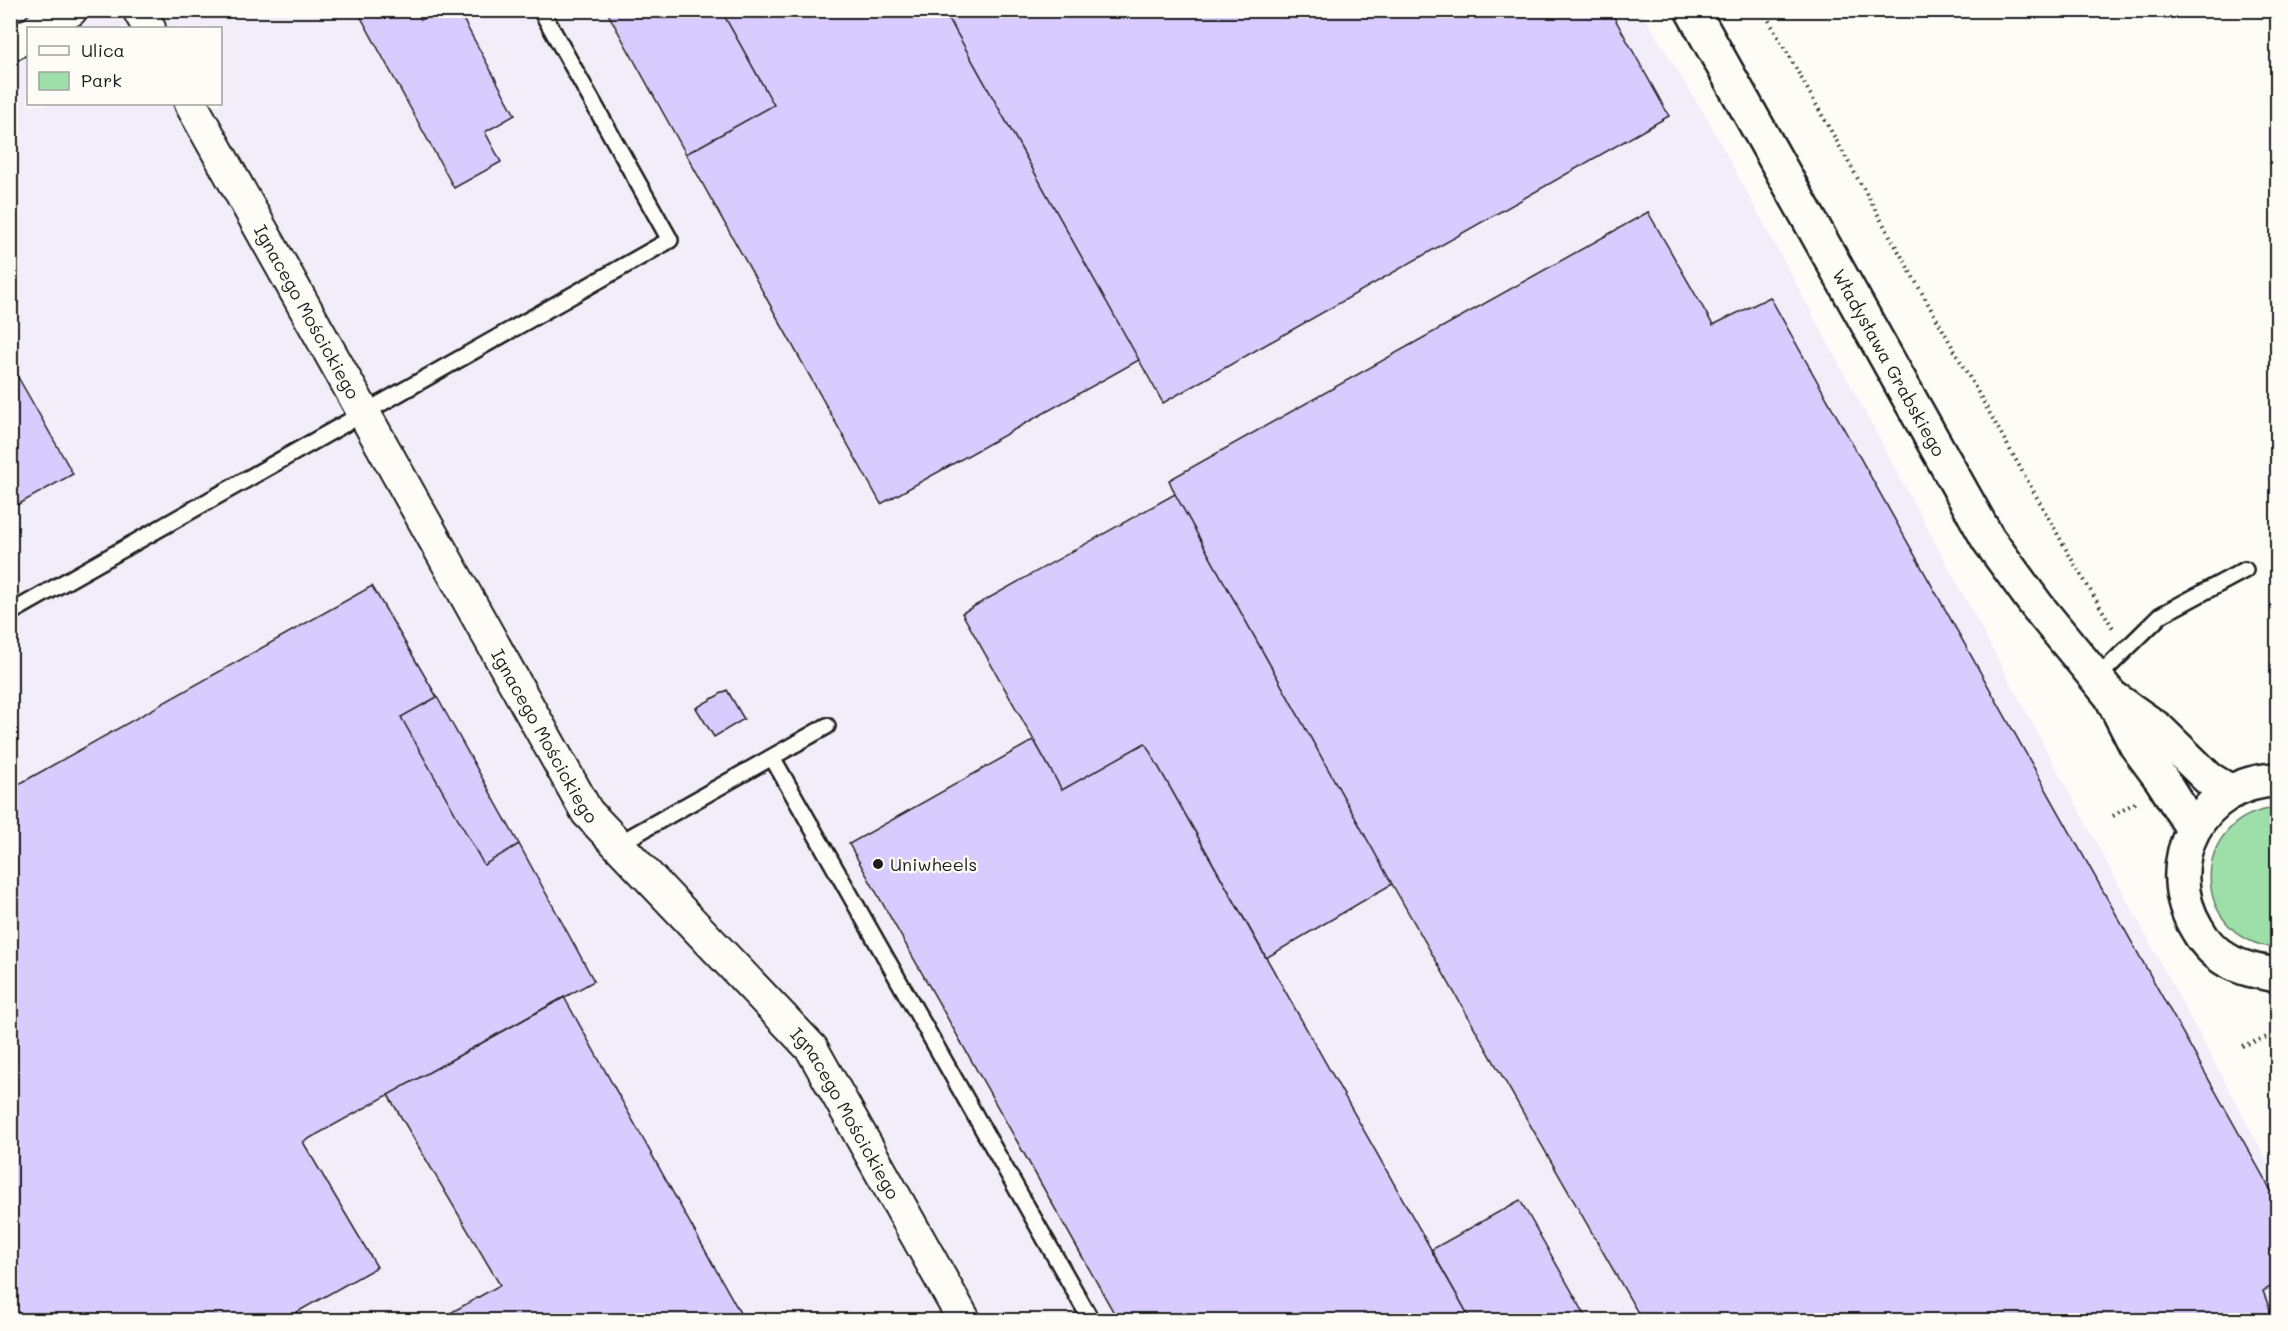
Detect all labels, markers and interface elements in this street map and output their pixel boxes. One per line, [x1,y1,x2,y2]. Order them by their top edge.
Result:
legend [27,27,222,105]
text: Ulica [81,38,125,62]
text: Park [81,68,122,92]
street label: Ignacego Mościckiego [249,220,366,403]
street label: Władysława Grabskiego [1827,265,1951,461]
street label: Ignacego Mościckiego [486,644,603,828]
place label: Uniwheels [890,852,977,876]
marker: Uniwheels [871,857,885,871]
street label: Ignacego Mościckiego [785,1022,906,1203]

